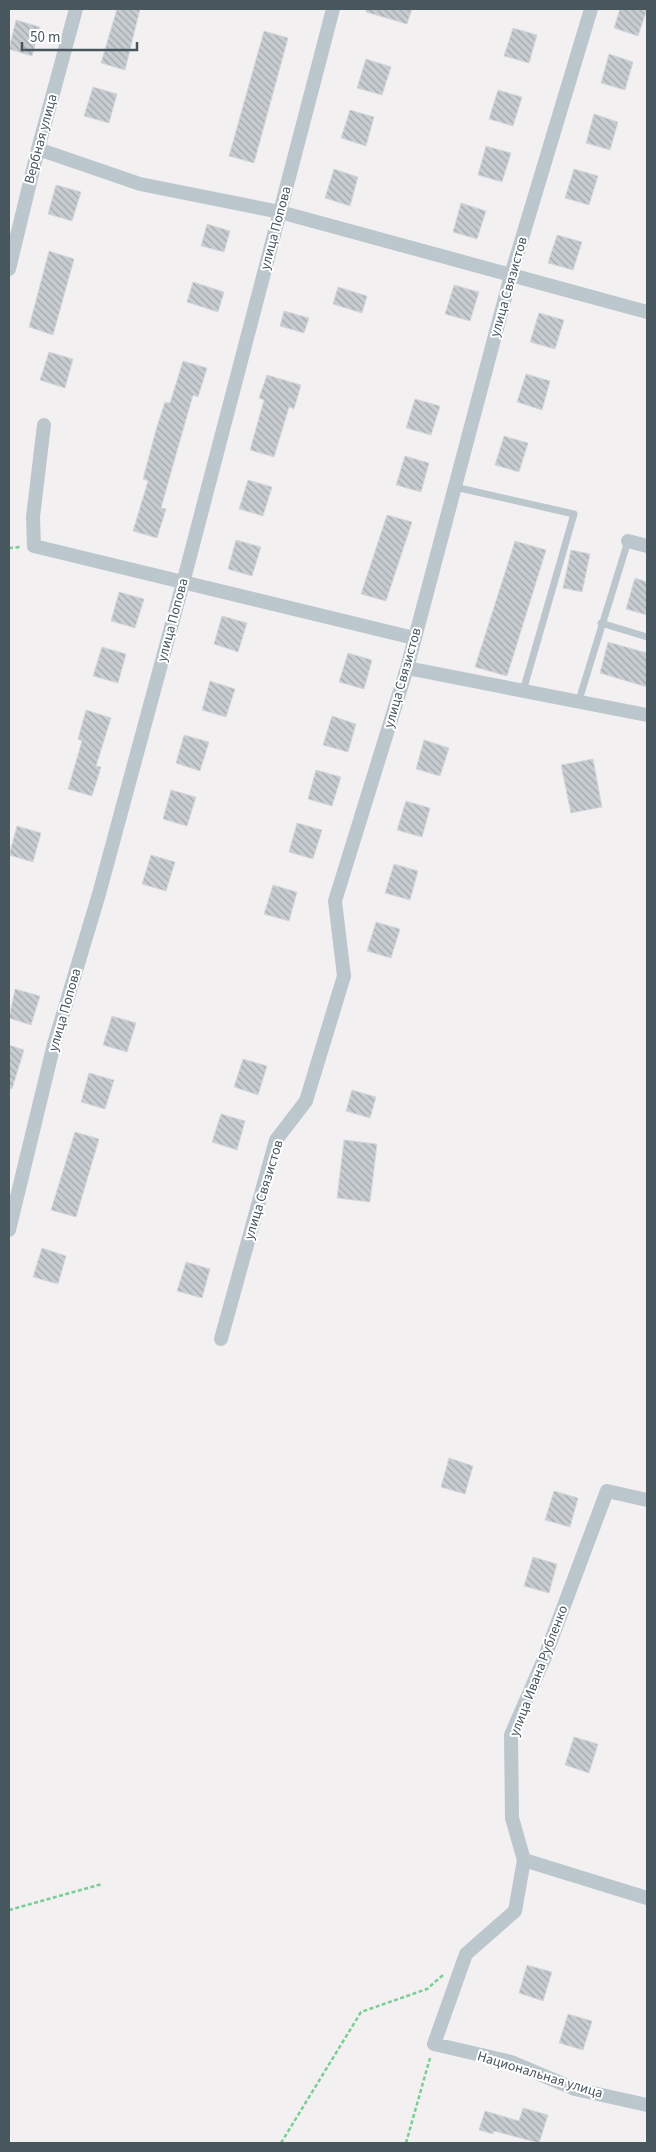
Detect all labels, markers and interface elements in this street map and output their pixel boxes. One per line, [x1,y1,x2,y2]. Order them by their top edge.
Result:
scale bar [22,20,138,52]
text: 50 m [30,27,60,48]
street label: Вербная улица [19,92,63,186]
street label: улица Попова [255,184,297,272]
street label: улица Связистов [485,235,533,339]
street label: улица Попова [152,576,194,664]
street label: улица Связистов [379,626,427,730]
street label: улица Попова [44,966,86,1054]
street label: улица Связистов [239,1138,289,1242]
street label: улица Ивана Рубленко [505,1603,573,1739]
street label: Национальная улица [475,2046,605,2104]

